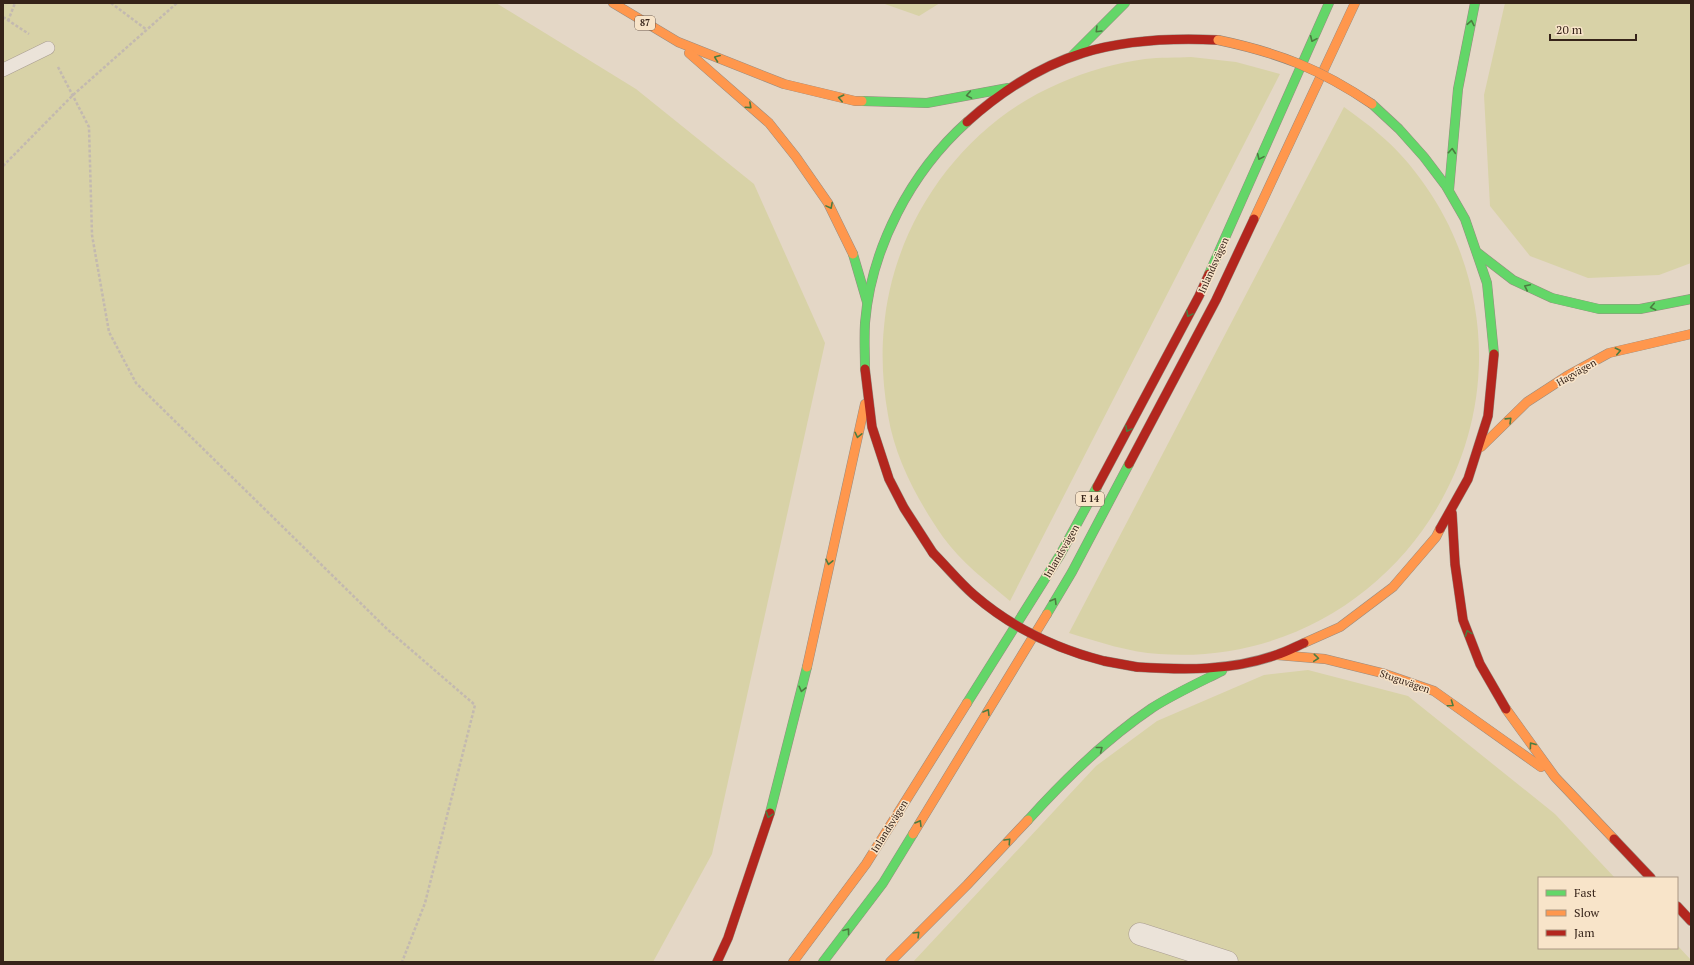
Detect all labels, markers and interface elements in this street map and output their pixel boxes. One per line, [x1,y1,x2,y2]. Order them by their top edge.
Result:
road number: 87 [635,16,655,30]
scale bar [1550,16,1636,42]
one-way arrow [1467,19,1475,26]
text: 20 m [1556,22,1583,37]
one-way arrow [1096,25,1103,33]
one-way arrow [1310,34,1318,42]
one-way arrow [714,54,721,62]
one-way arrow [966,90,973,99]
one-way arrow [837,94,844,102]
one-way arrow [744,101,751,108]
one-way arrow [1448,148,1457,154]
one-way arrow [1257,153,1265,161]
one-way arrow [825,202,832,210]
street label: Inlandsvägen [1195,235,1232,295]
one-way arrow [1524,284,1531,292]
one-way arrow [1650,302,1656,310]
one-way arrow [1186,310,1194,317]
one-way arrow [1614,347,1621,356]
street label: Hagvägen [1554,356,1599,389]
one-way arrow [1504,417,1512,425]
one-way arrow [1125,424,1133,432]
one-way arrow [854,432,862,438]
road number: E 14 [1076,492,1104,506]
street label: Inlandsvägen [1041,522,1082,580]
one-way arrow [826,559,834,565]
one-way arrow [1050,598,1057,605]
one-way arrow [1464,629,1473,636]
one-way arrow [1313,654,1319,663]
street label: Stuguvägen [1378,667,1432,696]
one-way arrow [798,686,806,692]
one-way arrow [1447,699,1454,706]
one-way arrow [982,709,989,716]
one-way arrow [1529,742,1537,749]
one-way arrow [1095,747,1102,754]
street label: Inlandsvägen [868,797,911,855]
one-way arrow [766,811,774,818]
one-way arrow [915,820,922,827]
one-way arrow [1003,838,1010,846]
legend [1538,877,1678,949]
text: Fast [1574,885,1597,900]
text: Slow [1574,905,1600,920]
text: Jam [1574,925,1595,940]
one-way arrow [842,928,849,935]
one-way arrow [912,931,920,939]

